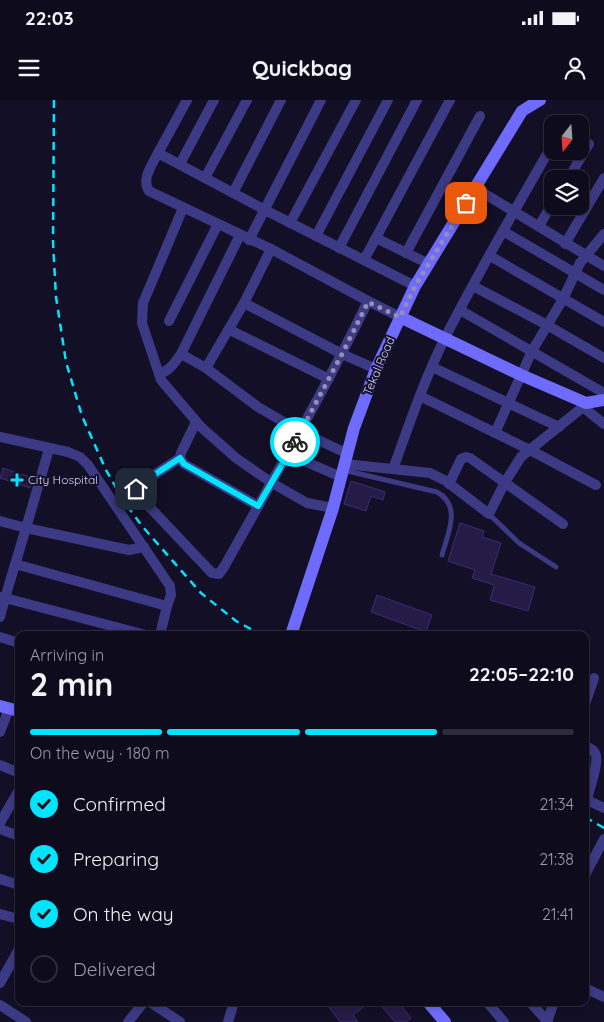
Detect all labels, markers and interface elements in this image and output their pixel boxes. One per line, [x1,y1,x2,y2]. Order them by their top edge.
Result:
text: 22:03 [25,6,74,30]
icon: menu [15,54,43,82]
text: Quickbag [252,54,352,82]
icon: person [561,54,589,82]
north arrow [544,115,589,160]
map controls [544,115,589,215]
button: layers [544,170,589,215]
pin [445,182,487,224]
icon: bag [452,189,480,217]
street label: Tekal Road [360,334,398,397]
courier [270,417,320,467]
icon: bike [281,428,309,456]
pin [115,468,157,510]
place label: City Hospital [28,472,98,487]
marker: City Hospital [10,473,24,487]
icon: home [122,475,150,503]
text: Arriving in [30,645,104,665]
text: 22:05–22:10 [469,662,574,686]
text: 2 min [30,664,113,704]
text: On the way · 180 m [30,743,170,763]
icon: check [30,790,58,818]
text: Confirmed [73,792,166,816]
text: 21:34 [539,794,574,814]
icon: check [30,845,58,873]
text: Preparing [73,847,159,871]
text: 21:38 [539,849,574,869]
icon: check [30,900,58,928]
text: On the way [73,902,174,926]
text: 21:41 [542,904,574,924]
text: Delivered [73,957,156,981]

